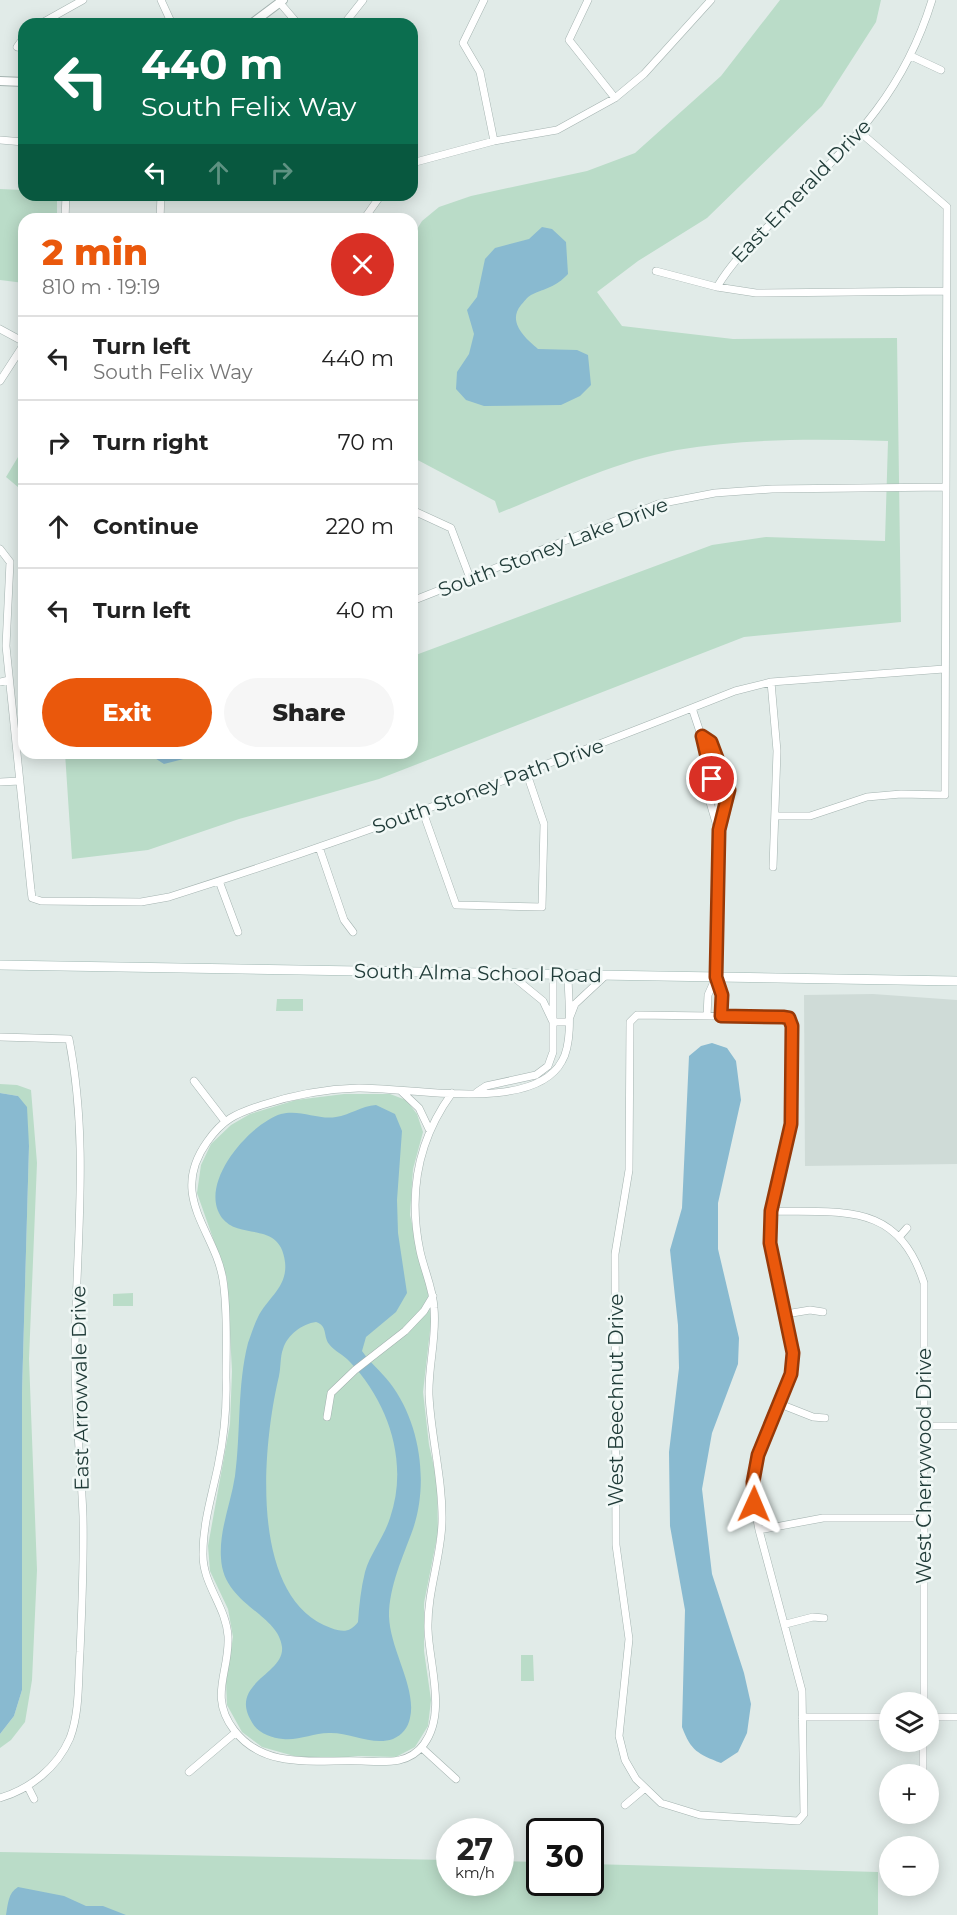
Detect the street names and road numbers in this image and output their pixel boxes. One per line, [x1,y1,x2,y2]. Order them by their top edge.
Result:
street label: East Emerald Drive [726,114,876,268]
street label: South Stoney Lake Drive [435,492,671,602]
street label: South Stoney Path Drive [369,733,607,839]
street label: South Alma School Road [354,959,602,987]
street label: East Arrowvale Drive [66,1285,94,1491]
street label: West Beechnut Drive [604,1294,628,1506]
street label: West Cherrywood Drive [912,1348,936,1584]

